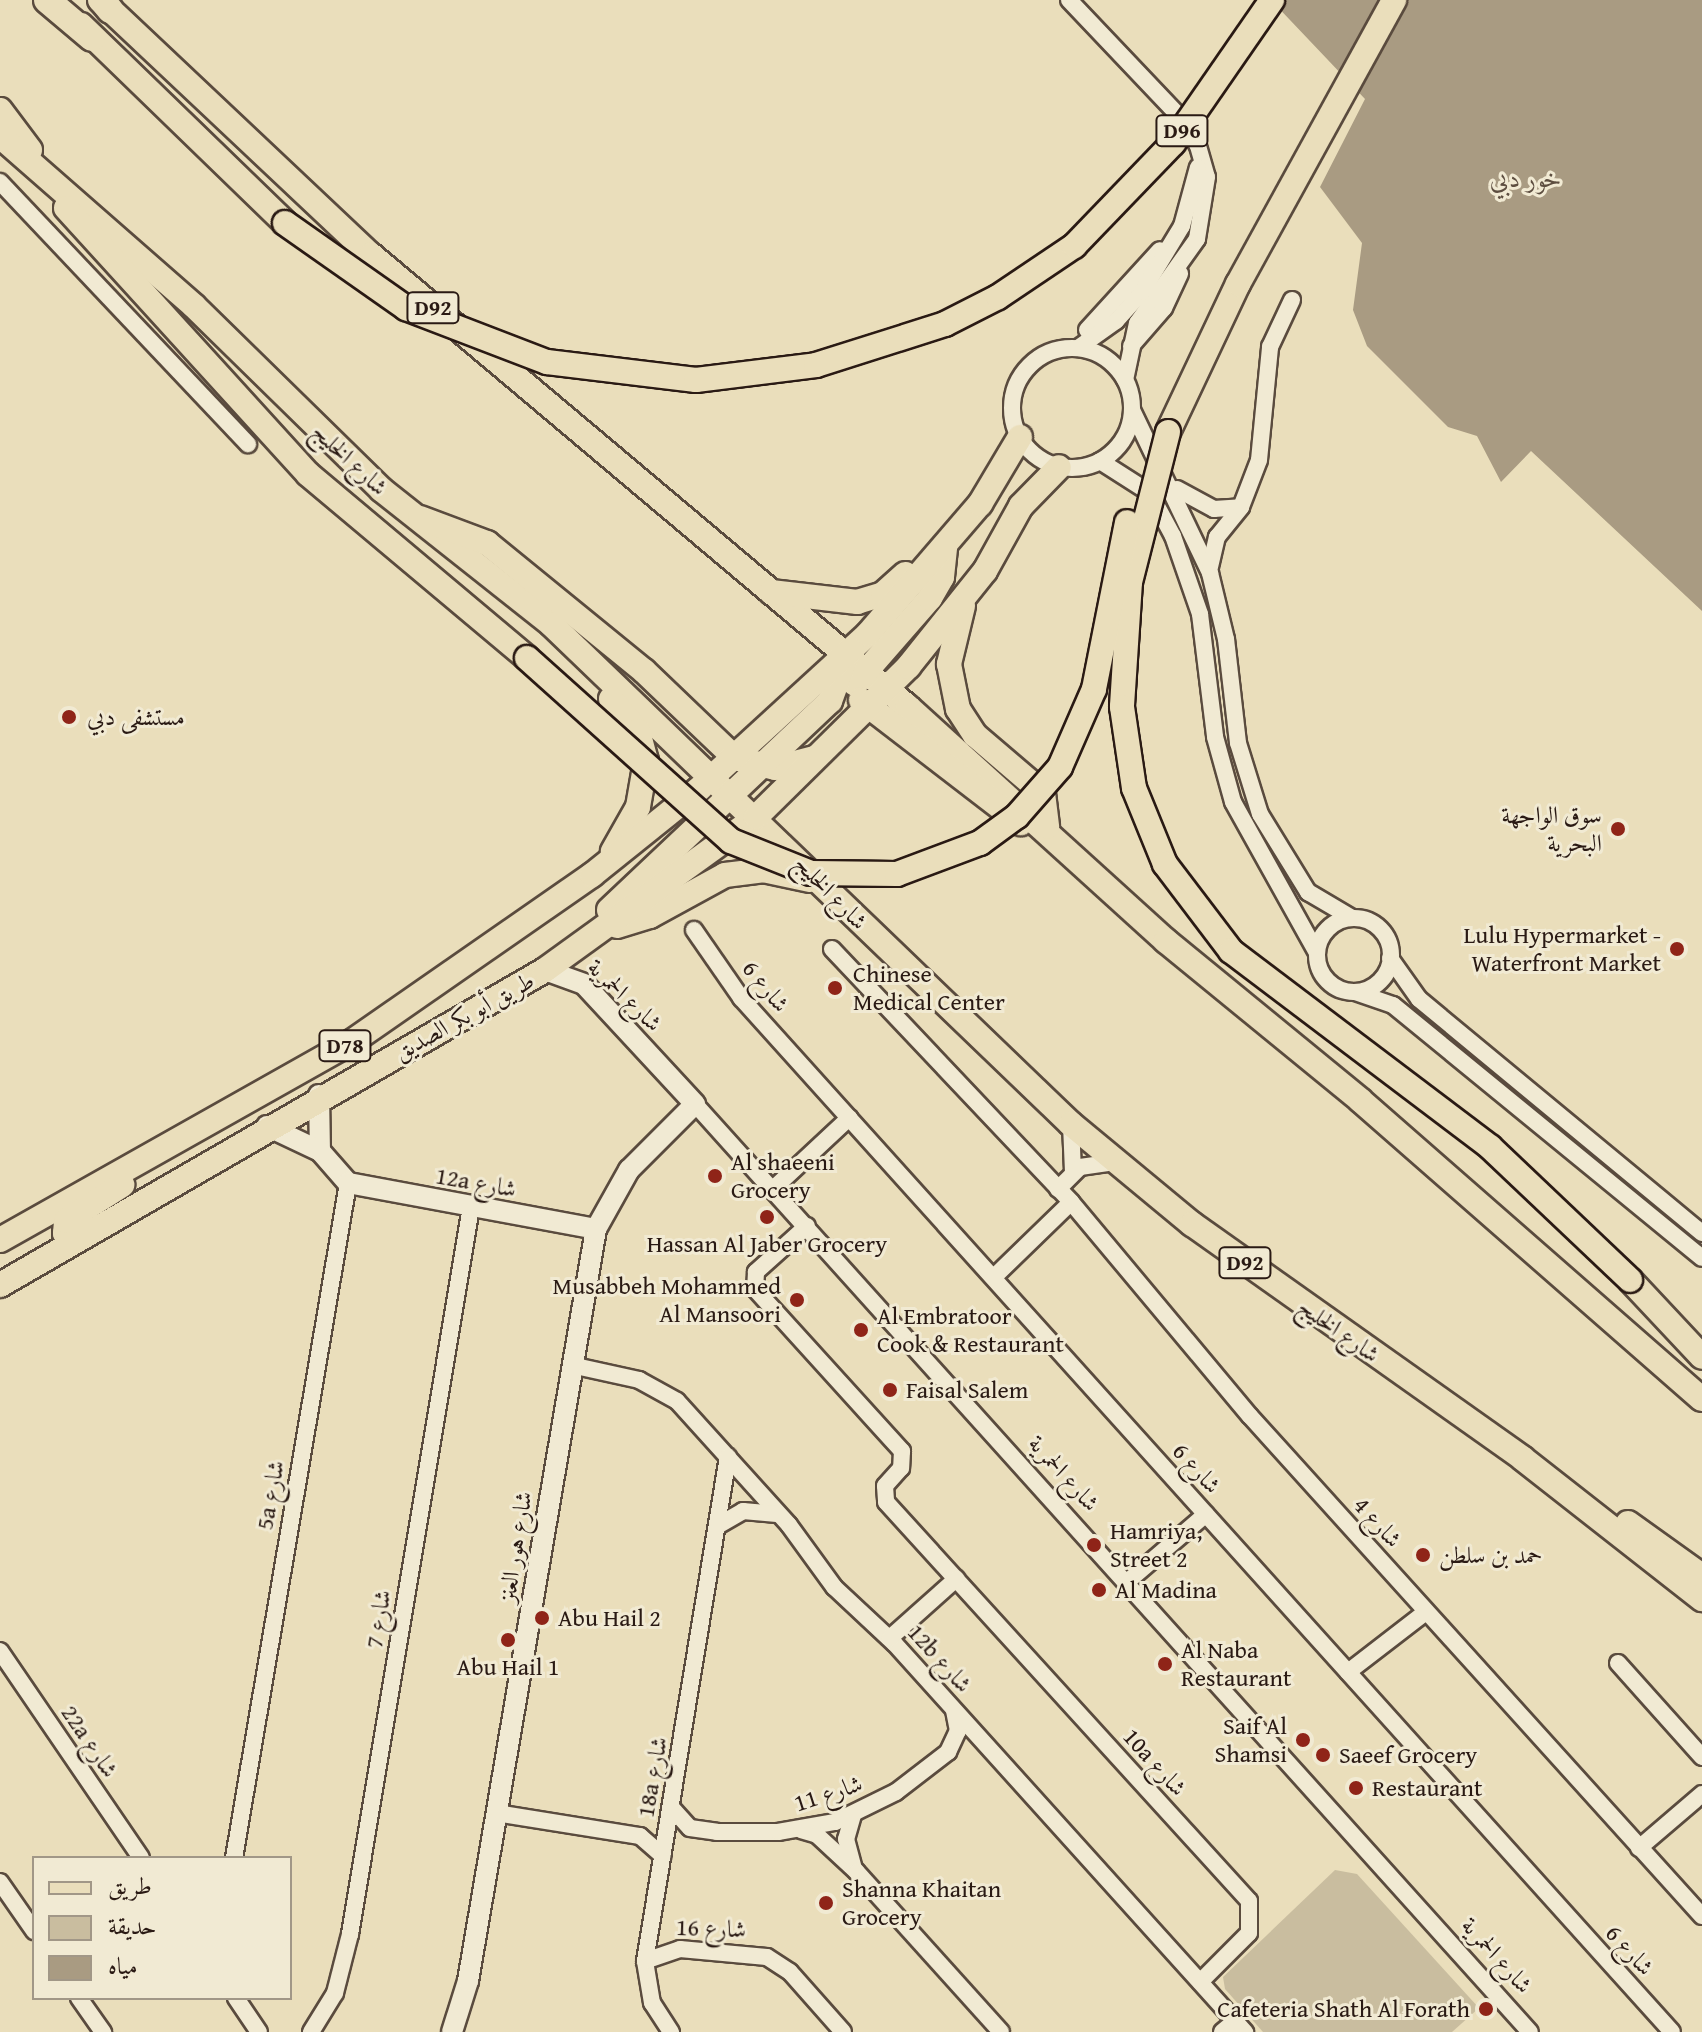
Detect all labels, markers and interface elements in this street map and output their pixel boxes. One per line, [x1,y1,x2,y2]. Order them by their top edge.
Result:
road number: D96 [1154,113,1210,149]
water label: خور دبي [1490,162,1562,194]
road number: D92 [405,290,461,326]
street label: شارع الخليج [306,417,394,501]
place label: مستشفى دبي [87,703,185,731]
marker: مستشفى دبي [58,706,80,728]
place label: سوق الواجهة البحرية [1501,801,1602,857]
marker: سوق الواجهة البحرية [1609,820,1627,838]
street label: شارع الخليج [788,848,874,936]
place label: Lulu Hypermarket - Waterfront Market [1464,921,1661,977]
marker: Lulu Hypermarket - Waterfront Market [1668,940,1686,958]
street label: شارع الحمرية [582,953,668,1037]
street label: شارع 6 [736,954,796,1018]
place label: Chinese Medical Center [853,960,1005,1016]
street label: طريق أبو بكر الصديق [389,966,539,1066]
marker: Chinese Medical Center [824,977,846,999]
road number: D78 [317,1028,373,1064]
place label: Al shaeeni Grocery [731,1148,835,1204]
street label: 12a شارع [433,1161,519,1203]
marker: Al shaeeni Grocery [706,1167,724,1185]
marker: Hassan Al Jaber Grocery [758,1208,776,1226]
place label: Hassan Al Jaber Grocery [647,1230,887,1258]
road number: D92 [1217,1245,1273,1281]
place label: Musabbeh Mohammed Al Mansoori [553,1272,781,1328]
marker: Musabbeh Mohammed Al Mansoori [788,1291,806,1309]
street label: شارع الخليج [1293,1291,1385,1369]
place label: Al Embratoor Cook & Restaurant [877,1302,1064,1358]
marker: Al Embratoor Cook & Restaurant [852,1321,870,1339]
place label: Faisal Salem [906,1376,1028,1404]
marker: Faisal Salem [881,1381,899,1399]
street label: شارع الحمرية [1022,1429,1106,1517]
street label: شارع 6 [1167,1437,1227,1499]
street label: 5a شارع [250,1458,290,1532]
street label: شارع هور العنز [492,1489,538,1605]
street label: شارع 4 [1348,1491,1408,1553]
place label: Hamriya, Street 2 [1110,1517,1202,1573]
marker: Hamriya, Street 2 [1085,1536,1103,1554]
place label: حمد بن سلطن [1439,1541,1543,1569]
marker: حمد بن سلطن [1414,1546,1432,1564]
place label: Al Madina [1115,1576,1217,1604]
marker: Al Madina [1090,1581,1108,1599]
street label: شارع 7 [359,1588,397,1650]
place label: Abu Hail 2 [558,1604,661,1632]
marker: Abu Hail 2 [533,1609,551,1627]
street label: 12b شارع [902,1618,978,1698]
marker: Abu Hail 1 [499,1631,517,1649]
place label: Al Naba Restaurant [1181,1636,1291,1692]
place label: Abu Hail 1 [457,1653,559,1681]
marker: Al Naba Restaurant [1156,1655,1174,1673]
street label: 22a شارع [55,1699,125,1783]
place label: Saif Al Shamsi [1215,1712,1287,1768]
street label: 10a شارع [1117,1722,1193,1802]
marker: Saif Al Shamsi [1294,1731,1312,1749]
street label: 18a شارع [631,1734,673,1820]
place label: Saeef Grocery [1339,1741,1477,1769]
marker: Saeef Grocery [1314,1746,1332,1764]
street label: شارع 11 [790,1768,866,1818]
place label: Restaurant [1372,1774,1482,1802]
marker: Restaurant [1347,1779,1365,1797]
legend [32,1856,292,2000]
text: طريق [108,1868,152,1903]
place label: Shanna Khaitan Grocery [842,1875,1001,1931]
marker: Shanna Khaitan Grocery [817,1894,835,1912]
text: حديقة [108,1908,157,1943]
street label: شارع الحمرية [1455,1911,1539,1999]
street label: شارع 16 [675,1912,747,1944]
street label: شارع 6 [1600,1919,1660,1981]
text: مياه [108,1948,138,1983]
place label: Cafeteria Shath Al Forath [1217,1995,1470,2023]
marker: Cafeteria Shath Al Forath [1477,2000,1495,2018]

